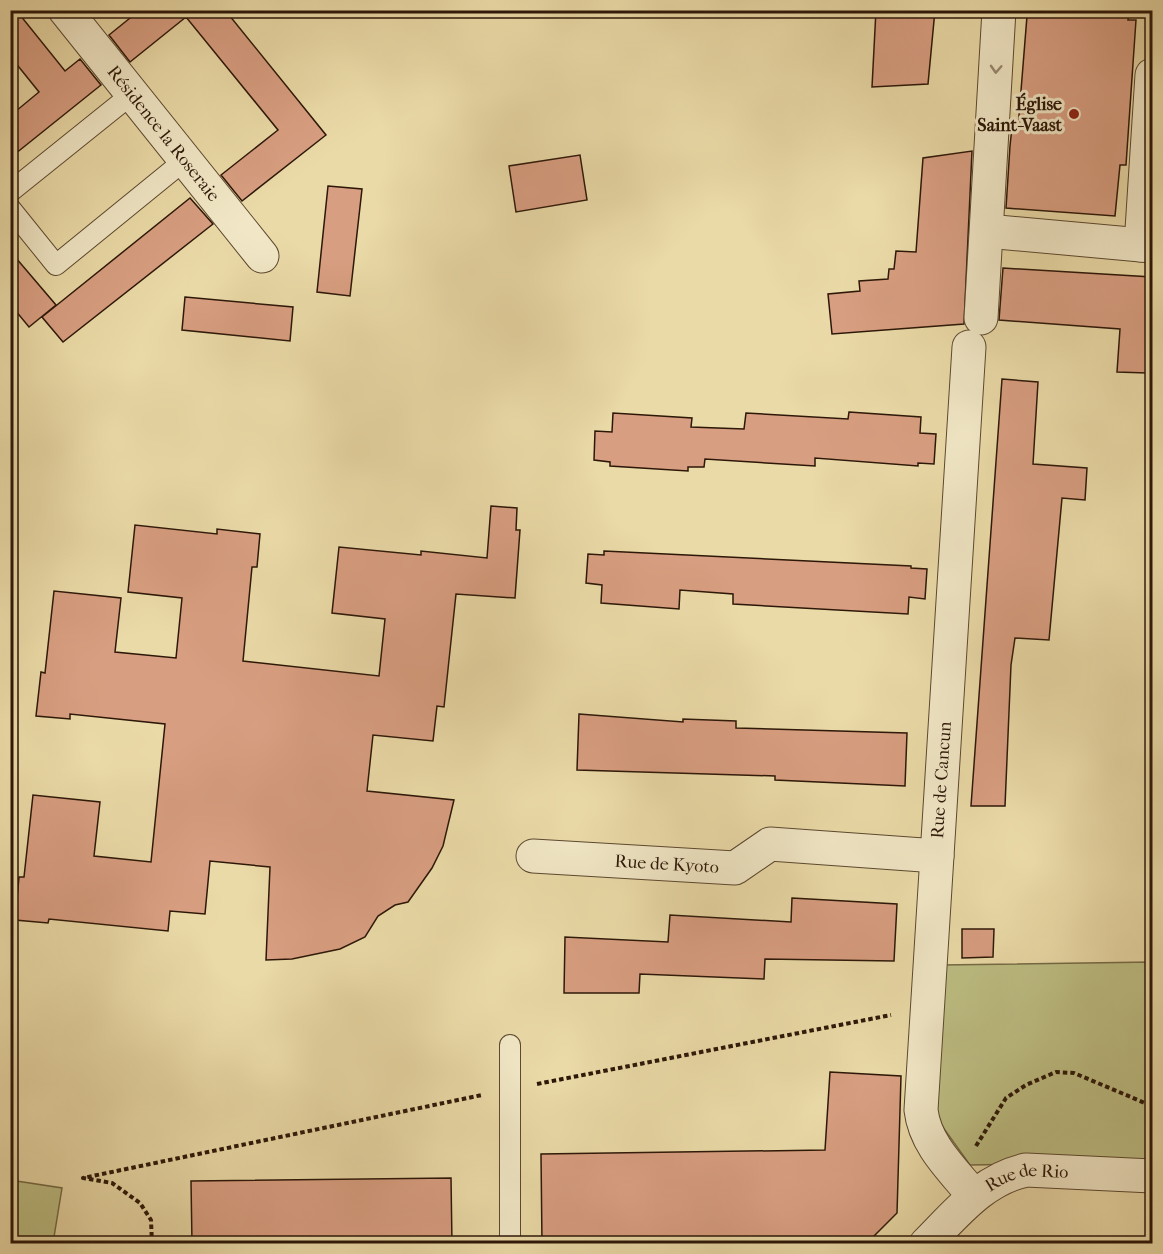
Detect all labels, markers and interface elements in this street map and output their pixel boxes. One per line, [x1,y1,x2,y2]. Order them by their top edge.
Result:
street label: Résidence la Roseraie [103,61,224,206]
one-way arrow [990,64,1003,73]
place label: Église Saint-Vaast [977,92,1063,136]
marker: Église Saint-Vaast [1067,107,1081,121]
street label: Rue de Cancun [927,720,956,839]
street label: Rue de Kyoto [614,851,720,878]
street label: Rue de Rio [981,1160,1069,1196]

